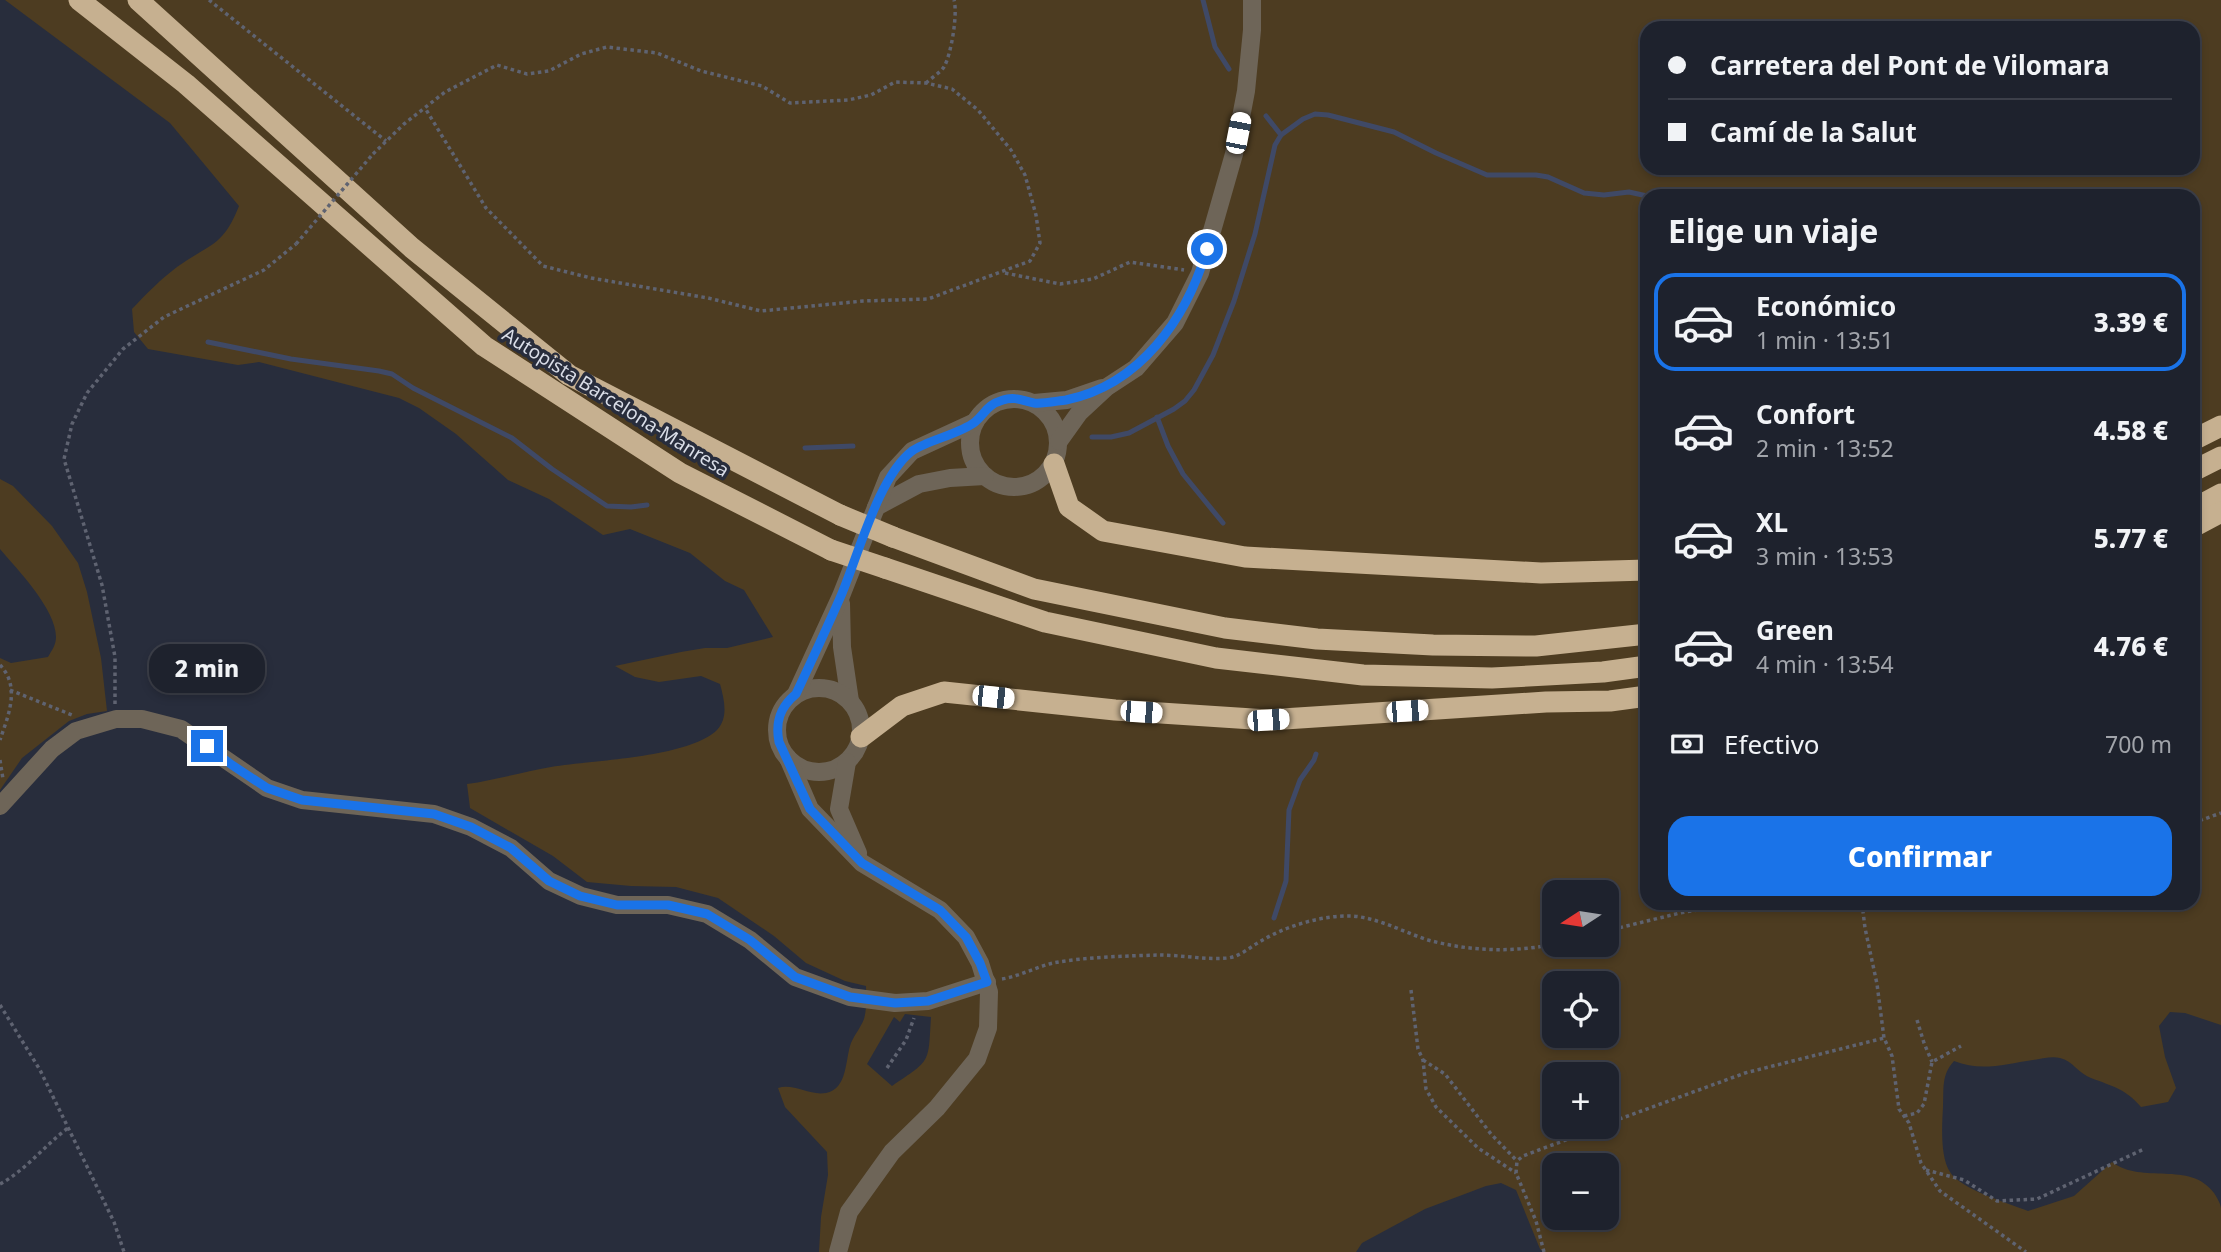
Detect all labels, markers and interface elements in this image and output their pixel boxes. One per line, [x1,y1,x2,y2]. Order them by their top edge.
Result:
text: Carretera del Pont de Vilomara [1710,47,2110,83]
car [1224,110,1253,156]
text: Camí de la Salut [1710,114,1917,150]
text: Elige un viaje [1668,209,1878,252]
route start [1191,233,1223,265]
text: Económico [1756,288,1896,324]
icon: car [1672,291,1735,354]
text: 3.39 € [2094,304,2168,340]
street label: Autopista Barcelona-Manresa [498,321,734,483]
text: 1 min · 13:51 [1756,324,1894,356]
text: Confort [1756,396,1855,432]
icon: car [1672,399,1735,462]
text: 4.58 € [2094,412,2168,448]
text: 2 min · 13:52 [1756,432,1894,464]
text: XL [1756,504,1788,540]
icon: car [1672,507,1735,570]
text: 5.77 € [2094,520,2168,556]
text: 3 min · 13:53 [1756,540,1894,572]
text: Green [1756,612,1834,648]
icon: car [1672,615,1735,678]
text: 4.76 € [2094,628,2168,664]
callout: 2 min [149,644,265,694]
text: 4 min · 13:54 [1756,648,1894,680]
text: 2 min [175,652,239,684]
car [972,684,1015,710]
car [1386,699,1429,723]
car [1120,700,1163,724]
car [1247,708,1290,732]
icon: cash [1668,725,1706,763]
text: Efectivo [1724,726,1820,762]
text: 700 m [2105,728,2172,760]
route end [191,730,223,762]
button: Confirmar [1668,816,2172,896]
north arrow [1542,880,1619,957]
map controls [1542,880,1619,1230]
button: locate [1542,971,1619,1048]
button: + [1542,1062,1619,1139]
button: − [1542,1153,1619,1230]

